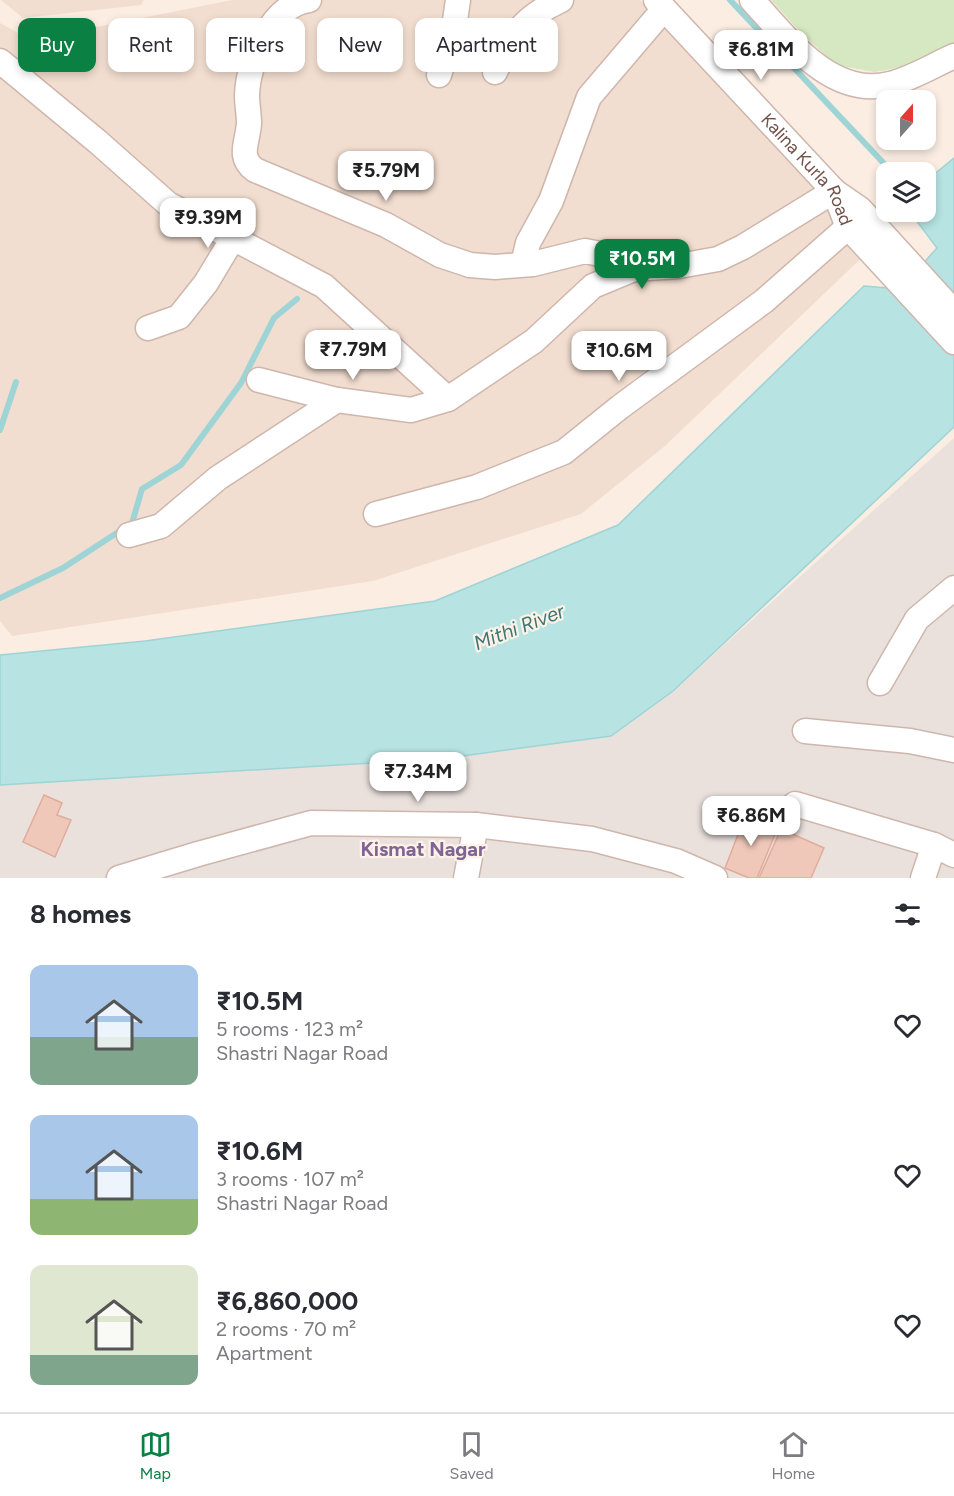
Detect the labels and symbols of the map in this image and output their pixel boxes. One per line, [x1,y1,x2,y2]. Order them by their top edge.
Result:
pin: ₹6.81M [712,30,810,81]
north arrow [876,90,936,150]
street label: Kalina Kurla Road [756,109,857,228]
pin: ₹5.79M [337,151,435,202]
pin: ₹9.39M [159,198,257,249]
pin: ₹10.5M [593,239,691,290]
pin: ₹7.79M [304,330,402,381]
pin: ₹10.6M [570,331,668,382]
water label: Mithi River [470,598,569,655]
pin: ₹7.34M [369,752,467,803]
pin: ₹6.86M [702,796,800,847]
district label: Kismat Nagar [360,837,486,861]

